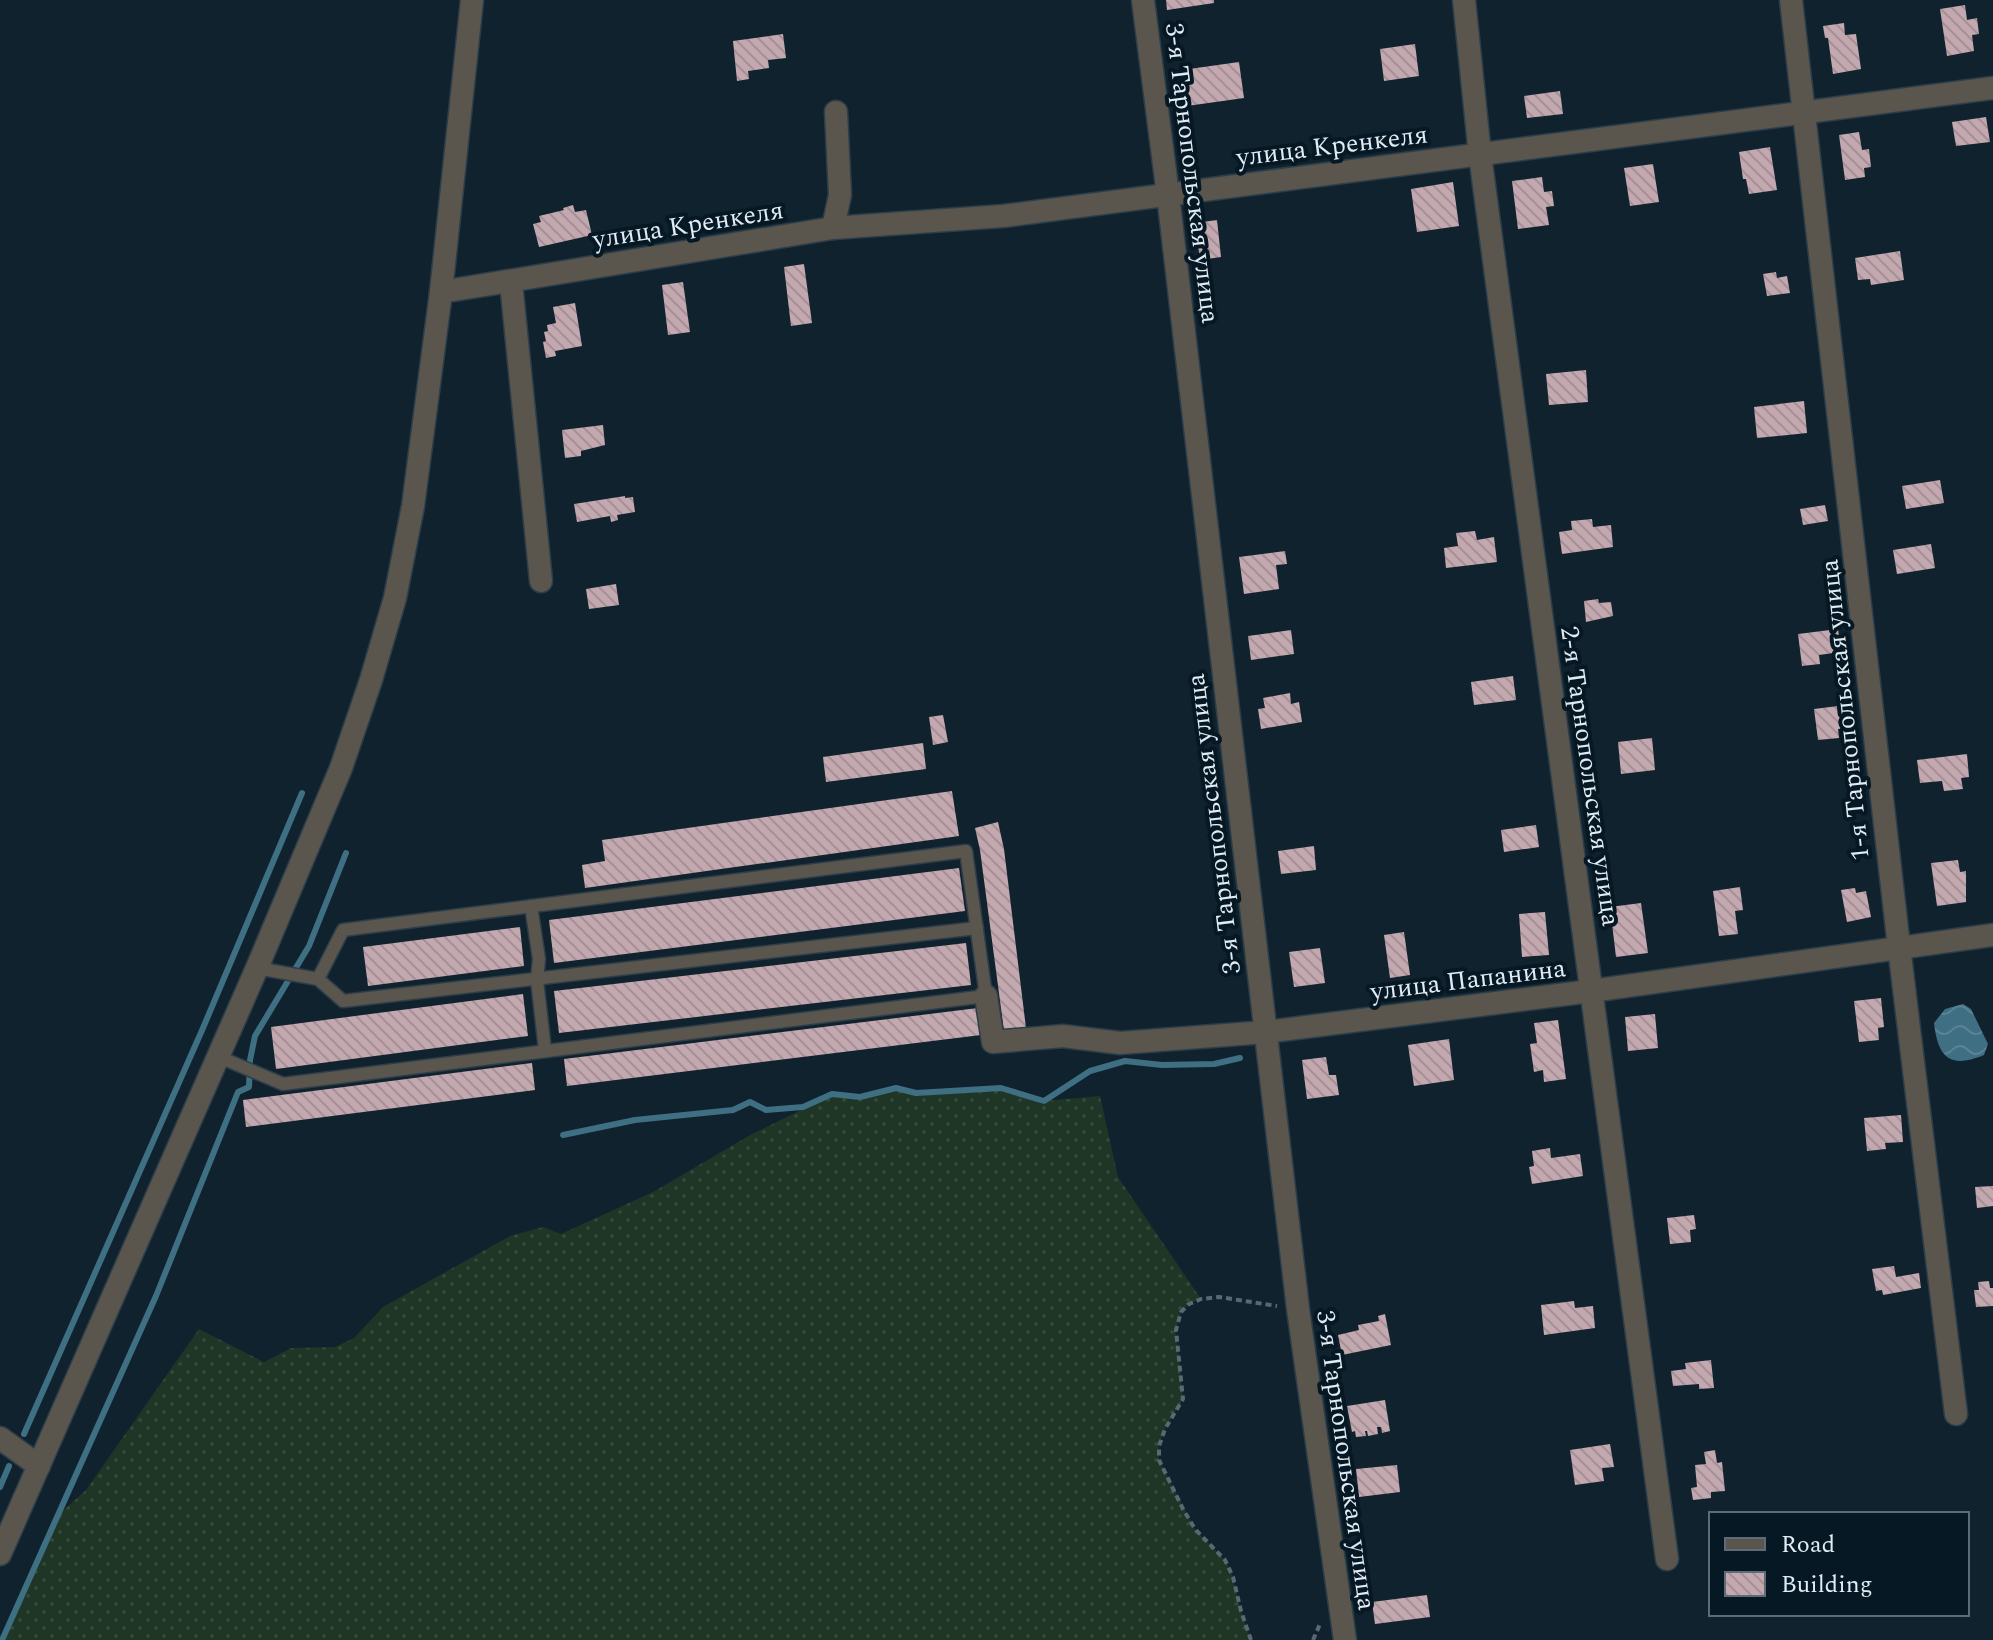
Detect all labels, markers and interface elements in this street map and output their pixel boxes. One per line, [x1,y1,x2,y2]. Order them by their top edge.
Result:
street label: 3-я Тарнопольская улица [1154,21,1230,326]
street label: улица Кренкеля [1233,114,1430,178]
street label: улица Кренкеля [589,190,786,260]
street label: 1-я Тарнопольская улица [1809,557,1881,862]
street label: 2-я Тарнопольская улица [1549,624,1631,929]
street label: 3-я Тарнопольская улица [1176,671,1252,976]
street label: улица Папанина [1367,948,1568,1012]
street label: 3-я Тарнопольская улица [1305,1308,1387,1613]
legend [1709,1512,1969,1616]
text: Road [1781,1527,1835,1563]
text: Building [1781,1567,1873,1603]

